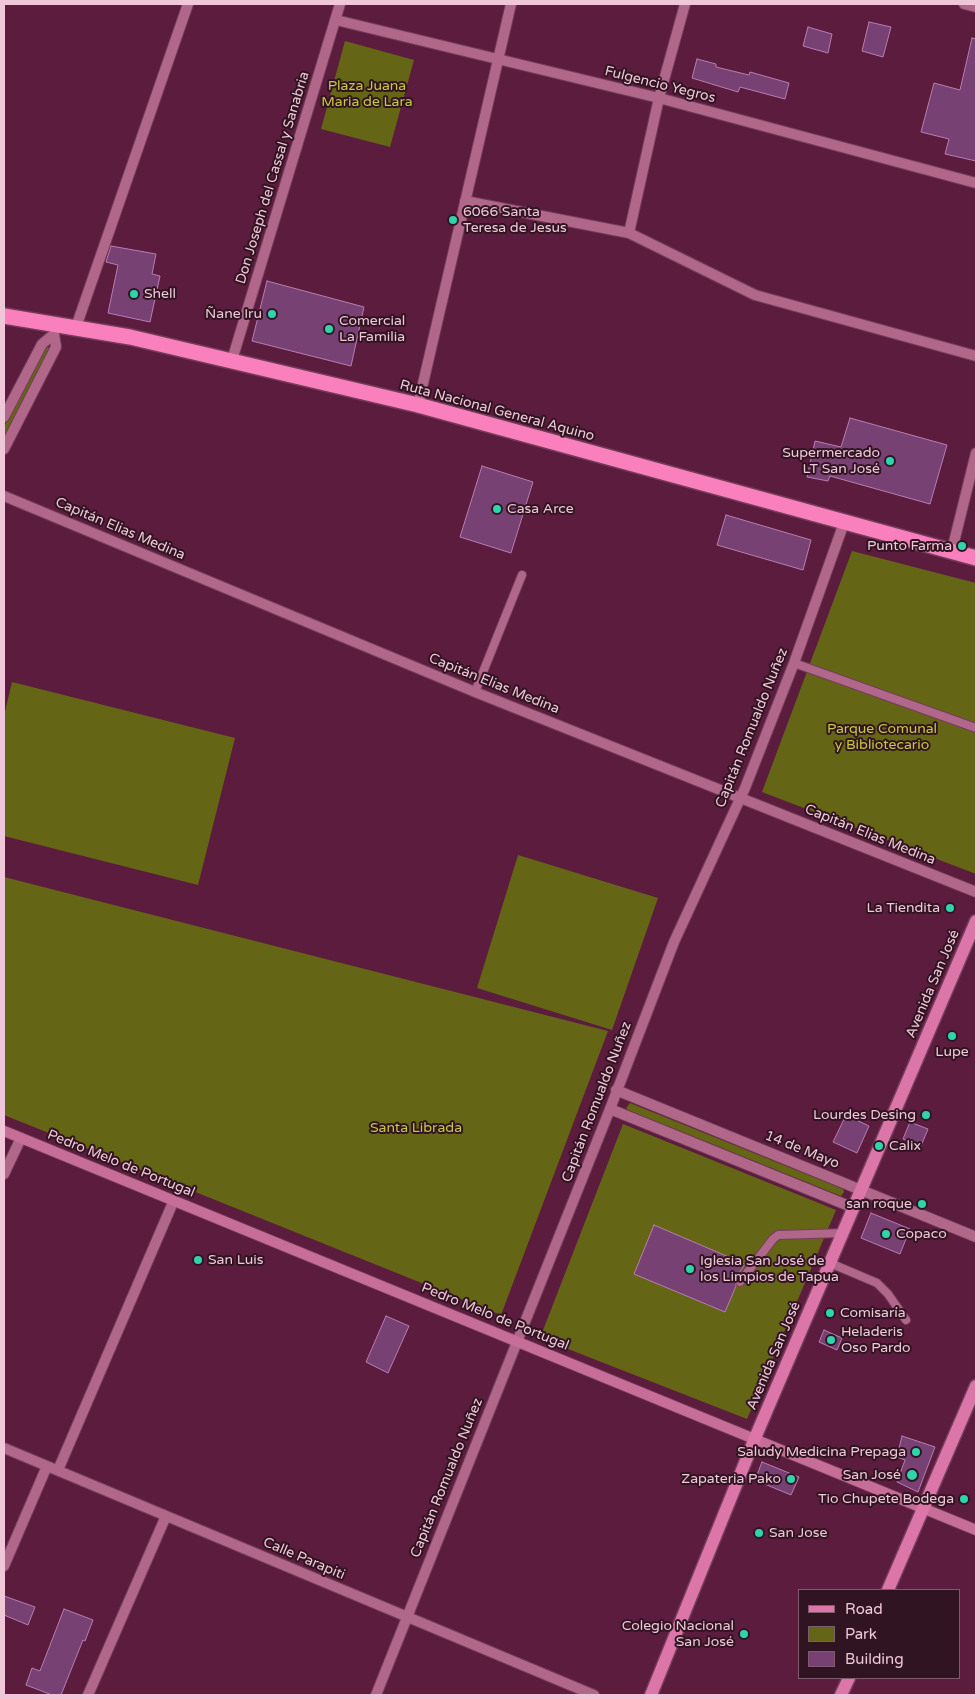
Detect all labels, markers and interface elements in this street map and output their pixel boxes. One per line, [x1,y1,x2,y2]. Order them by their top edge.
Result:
street label: Fulgencio Yegros [603,63,717,107]
street label: Don Joseph del Cassal y Sanabria [233,70,313,286]
park label: Plaza Juana Maria de Lara [321,78,413,110]
place label: 6066 Santa Teresa de Jesus [463,204,567,236]
marker: 6066 Santa Teresa de Jesus [447,214,459,226]
place label: Shell [144,286,176,302]
marker: Shell [128,288,140,300]
place label: Ñane Iru [205,306,262,322]
marker: Ñane Iru [266,308,278,320]
place label: Comercial La Familia [339,313,405,346]
marker: Comercial La Familia [323,323,335,335]
street label: Ruta Nacional General Aquino [398,377,596,445]
place label: Supermercado LT San José [782,445,880,478]
marker: Supermercado LT San José [884,455,896,467]
street label: Capitán Elias Medina [53,494,187,564]
place label: Casa Arce [507,501,574,517]
marker: Casa Arce [491,503,503,515]
place label: Punto Farma [867,538,952,554]
marker: Punto Farma [956,540,968,552]
street label: Capitán Romualdo Nuñez [712,646,792,810]
street label: Capitán Elias Medina [426,650,562,718]
park label: Parque Comunal y Bibliotecario [827,721,937,754]
street label: Capitán Elias Medina [802,801,938,869]
place label: La Tiendita [867,900,940,916]
marker: La Tiendita [944,902,956,914]
street label: Avenida San José [903,927,963,1041]
street label: Capitán Romualdo Nuñez [559,1019,635,1185]
marker: Lupe [946,1030,958,1042]
place label: Lupe [935,1044,969,1060]
place label: Lourdes Desing [813,1107,916,1123]
marker: Lourdes Desing [920,1109,932,1121]
park label: Santa Librada [370,1120,462,1136]
street label: Pedro Melo de Portugal [45,1127,197,1201]
street label: 14 de Mayo [762,1127,842,1173]
place label: Calix [889,1138,921,1154]
marker: Calix [873,1140,885,1152]
place label: san roque [846,1196,912,1212]
marker: san roque [916,1198,928,1210]
place label: Copaco [896,1226,947,1242]
marker: Copaco [880,1228,892,1240]
place label: San Luis [208,1252,263,1268]
place label: Iglesia San José de los Limpios de Tapua [700,1253,839,1285]
marker: San Luis [192,1254,204,1266]
marker: Iglesia San José de los Limpios de Tapua [684,1263,696,1275]
street label: Pedro Melo de Portugal [419,1280,571,1354]
street label: Avenida San José [744,1299,804,1413]
place label: Comisaría [840,1305,906,1321]
marker: Comisaría [824,1307,836,1319]
place label: Heladeris Oso Pardo [841,1324,911,1356]
marker: Heladeris Oso Pardo [825,1334,837,1346]
street label: Capitán Romualdo Nuñez [407,1396,487,1560]
place label: Saludy Medicina Prepaga [737,1444,906,1460]
marker: Saludy Medicina Prepaga [910,1446,922,1458]
place label: San José [843,1467,901,1483]
marker: San José [905,1468,919,1482]
place label: Zapateria Pako [681,1471,781,1487]
marker: Zapateria Pako [785,1473,797,1485]
place label: Tio Chupete Bodega [818,1491,954,1507]
marker: Tio Chupete Bodega [958,1493,970,1505]
place label: San Jose [769,1525,827,1541]
marker: San Jose [753,1527,765,1539]
street label: Calle Parapiti [260,1534,348,1584]
legend [798,1589,960,1679]
text: Road [845,1600,883,1618]
place label: Colegio Nacional San José [622,1618,734,1650]
text: Park [845,1625,877,1643]
marker: Colegio Nacional San José [738,1628,750,1640]
text: Building [845,1650,904,1668]

